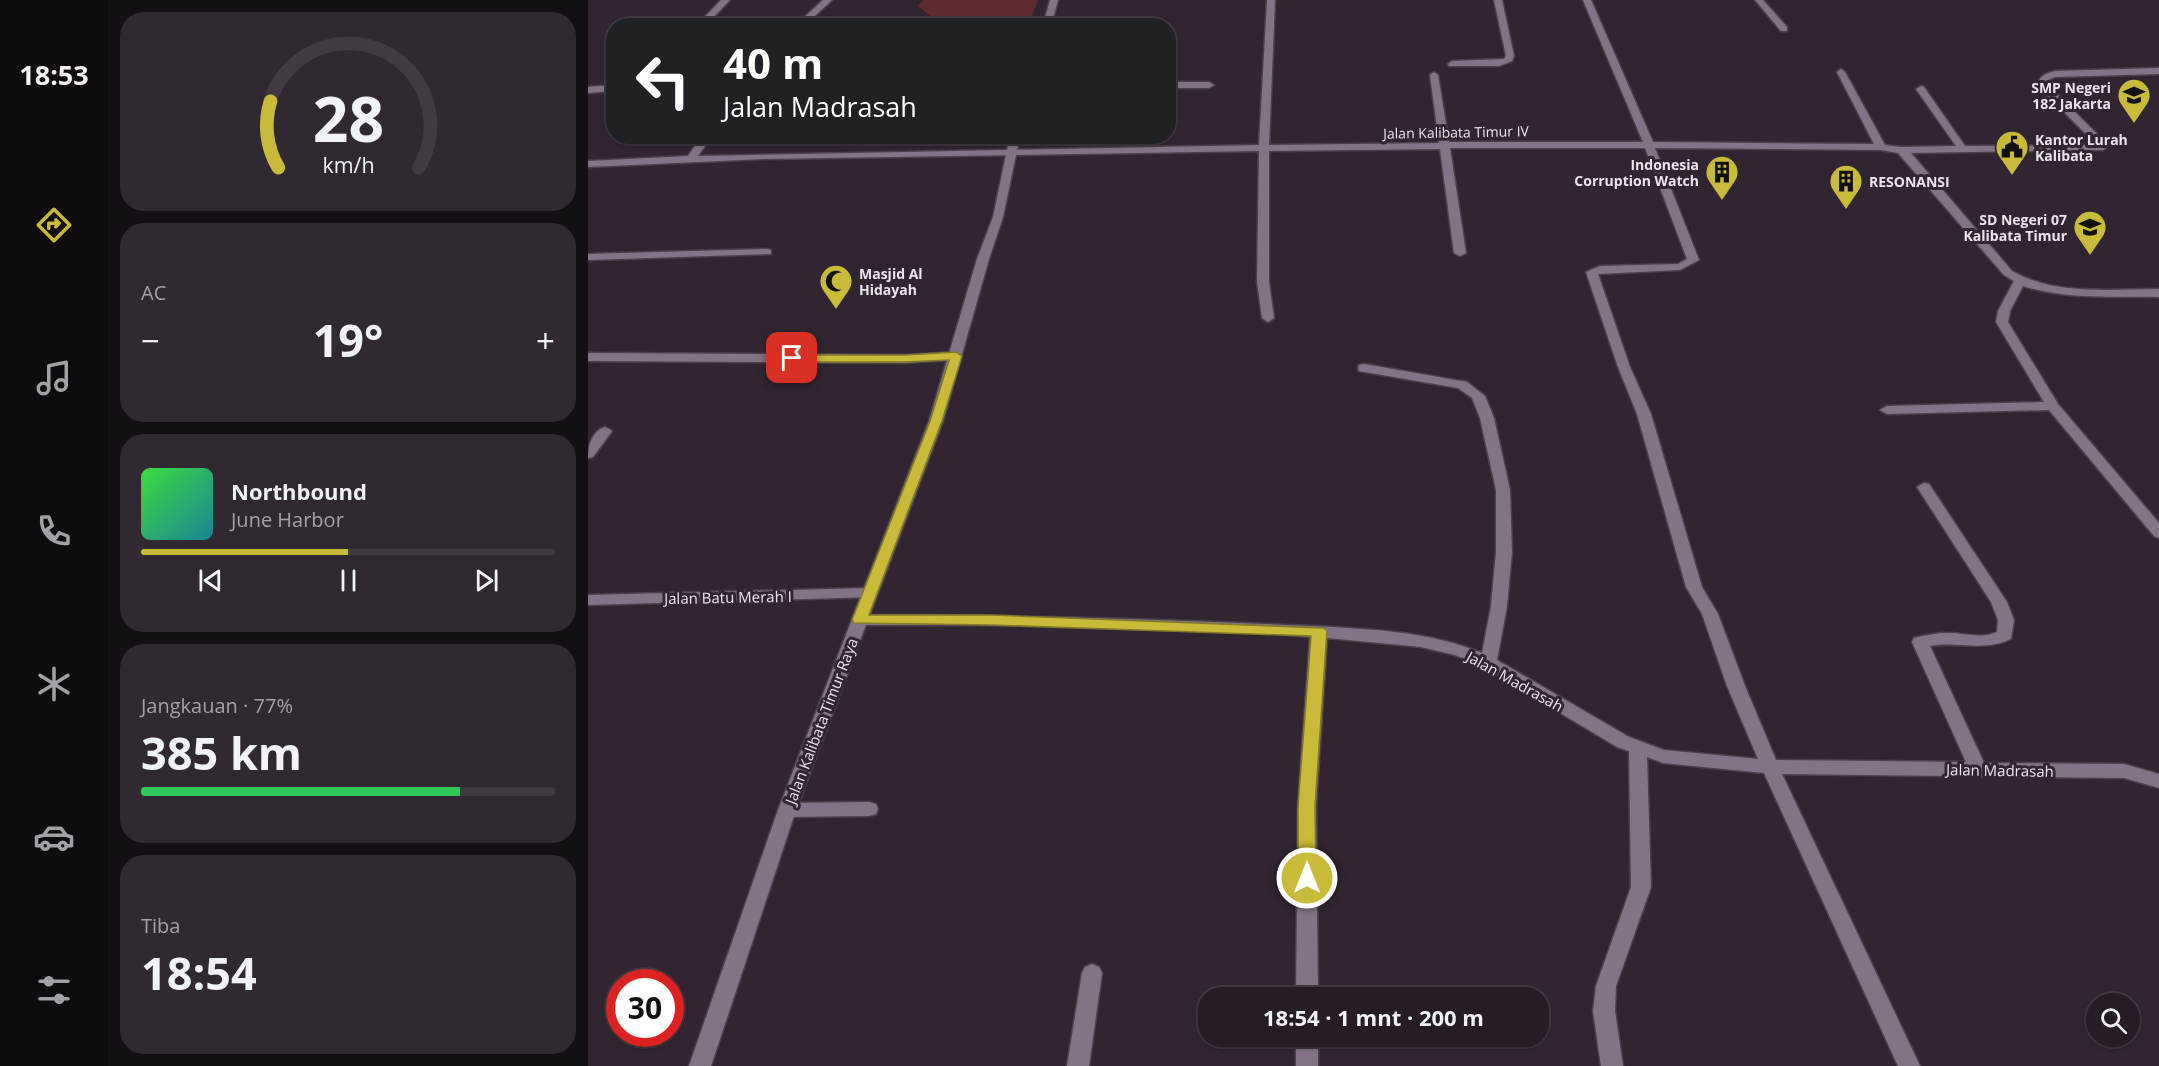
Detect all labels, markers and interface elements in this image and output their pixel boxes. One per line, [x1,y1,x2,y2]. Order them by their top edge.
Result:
text: 40 m [723,34,823,91]
icon: left [624,42,702,120]
text: 18:53 [19,56,89,93]
text: 28 [312,76,384,161]
school or university icon: SMP Negeri 182 Jakarta [2116,77,2152,124]
place label: SMP Negeri 182 Jakarta [2031,78,2111,113]
text: Jalan Madrasah [723,88,917,125]
street label: Jalan Kalibata Timur IV [1381,121,1530,143]
public building icon: Kantor Lurah Kalibata [1994,129,2030,176]
place label: Kantor Lurah Kalibata [2035,130,2128,165]
text: km/h [322,151,374,180]
building icon: Indonesia Corruption Watch [1704,154,1740,201]
place label: Indonesia Corruption Watch [1574,155,1699,190]
building icon: RESONANSI [1828,163,1864,210]
place label: RESONANSI [1869,172,1950,191]
icon: directions [33,204,75,246]
school or university icon: SD Negeri 07 Kalibata Timur [2072,209,2108,256]
place label: SD Negeri 07 Kalibata Timur [1964,210,2068,245]
mosque icon: Masjid Al Hidayah [818,263,854,310]
place label: Masjid Al Hidayah [859,264,923,299]
text: AC [141,279,166,306]
text: 19° [313,309,383,370]
text: − [141,318,160,363]
text: + [536,318,555,363]
pin [766,332,817,383]
icon: arrive [775,341,808,374]
icon: music [33,357,75,399]
text: Northbound [231,476,367,506]
text: June Harbor [231,506,344,533]
icon: phone [33,510,75,552]
icon: previous [194,564,227,597]
icon: pause [332,564,365,597]
icon: next [470,564,503,597]
street label: Jalan Batu Merah I [662,586,792,608]
street label: Jalan Kalibata Timur Raya [779,635,862,809]
street label: Jalan Madrasah [1461,645,1567,716]
icon: climate [33,663,75,705]
text: Jangkauan · 77% [141,692,293,719]
text: 385 km [141,722,302,783]
street label: Jalan Madrasah [1944,759,2054,781]
icon: car [33,816,75,858]
position arrow [1275,846,1339,910]
text: Tiba [141,912,180,939]
text: 18:54 [141,942,257,1003]
icon: filters [33,969,75,1011]
speed limit sign: 30 [606,969,684,1047]
map controls [2086,993,2140,1047]
button: search [2086,993,2140,1047]
text: 18:54 · 1 mnt · 200 m [1263,1002,1484,1032]

